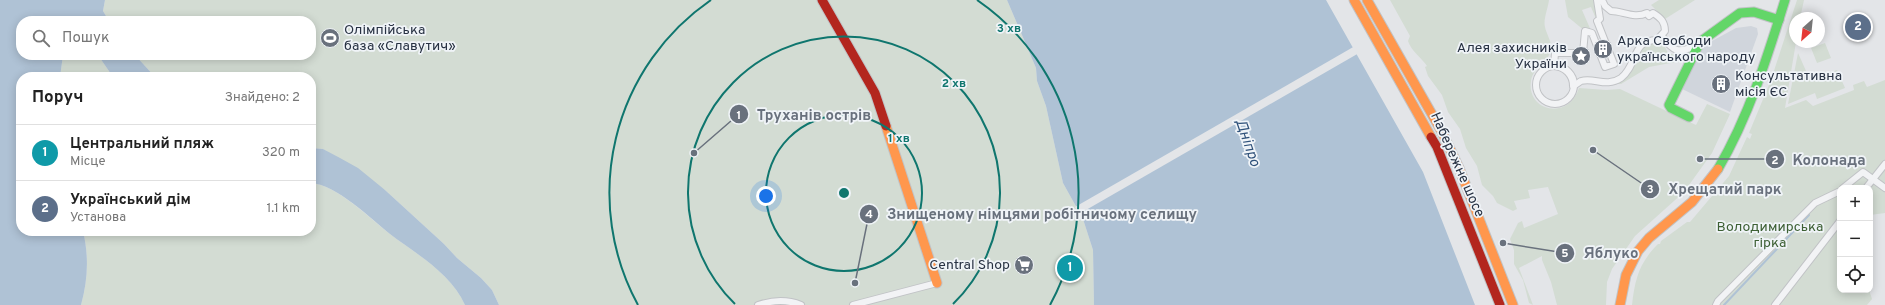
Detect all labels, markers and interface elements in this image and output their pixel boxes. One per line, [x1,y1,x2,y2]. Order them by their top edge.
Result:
north arrow [1789,12,1825,48]
pin: 2 [1845,12,1871,42]
search box [16,16,316,60]
text: 3 хв [997,21,1021,37]
place label: Олімпійська база «Славутич» [344,22,456,55]
icon: search [30,27,52,49]
sports icon: Олімпійська база «Славутич» [319,27,341,49]
text: Пошук [62,29,110,48]
place label: Арка Свободи українського народу [1617,33,1755,66]
building icon: Арка Свободи українського народу [1592,38,1614,60]
place label: Алея захисників України [1457,40,1567,73]
place icon: Алея захисників України [1570,45,1592,67]
place label: Консультативна місія ЄС [1735,68,1842,101]
building icon: Консультативна місія ЄС [1710,73,1732,95]
text: 2 хв [942,76,966,92]
text: Поруч [32,87,84,109]
text: Знайдено: 2 [225,90,300,106]
callout: Труханів острів [729,101,879,128]
text: Труханів острів [757,107,871,126]
text: 1 [737,108,741,124]
street label: Набережне шосе [1426,110,1488,220]
water label: Дніпро [1230,117,1264,169]
text: 1 хв [888,131,910,147]
text: Центральний пляж [70,135,214,154]
text: 1 [42,145,48,161]
text: 320 m [262,145,300,161]
callout: Колонада [1765,146,1874,173]
text: Колонада [1792,152,1866,171]
text: 2 [1771,153,1779,169]
text: Місце [70,154,105,170]
callout: Хрещатий парк [1640,176,1790,203]
text: Хрещатий парк [1668,181,1782,200]
text: 3 [1646,182,1654,198]
map controls [1837,185,1873,293]
button: + [1837,185,1873,221]
your location [756,186,776,206]
centre of rings [837,186,851,200]
text: Український дім [70,191,191,210]
callout: Знищеному німцями робітничому селищу [859,200,1205,227]
text: 2 [41,201,49,217]
text: 1.1 km [266,201,300,217]
text: Знищеному німцями робітничому селищу [887,206,1198,225]
text: 4 [865,207,873,223]
text: Установа [70,210,126,226]
park label: Володимирська гірка [1717,219,1823,252]
button: − [1837,221,1873,257]
callout: Яблуко [1555,239,1646,266]
text: Яблуко [1584,245,1638,264]
text: 5 [1561,246,1569,262]
pin: 1 [1057,253,1083,283]
supermarket icon: Central Shop [1013,254,1035,276]
place label: Central Shop [929,257,1010,274]
button: locate [1837,257,1873,293]

